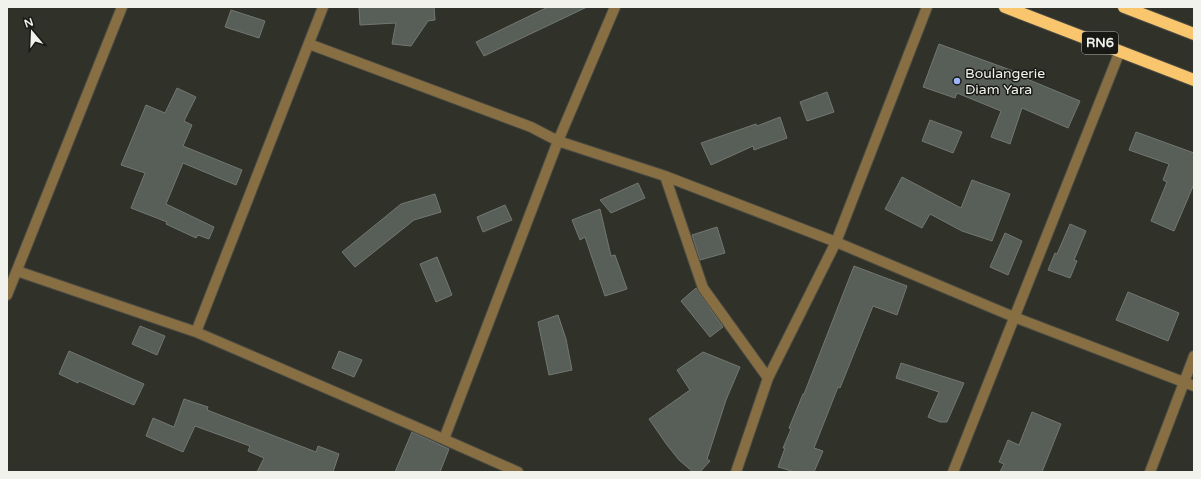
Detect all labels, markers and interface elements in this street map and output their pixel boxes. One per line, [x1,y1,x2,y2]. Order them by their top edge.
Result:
north arrow [12,12,52,52]
text: N [23,15,35,31]
road number: RN6 [1082,32,1118,54]
place label: Boulangerie Diam Yara [965,65,1045,98]
marker: Boulangerie Diam Yara [952,76,962,86]

